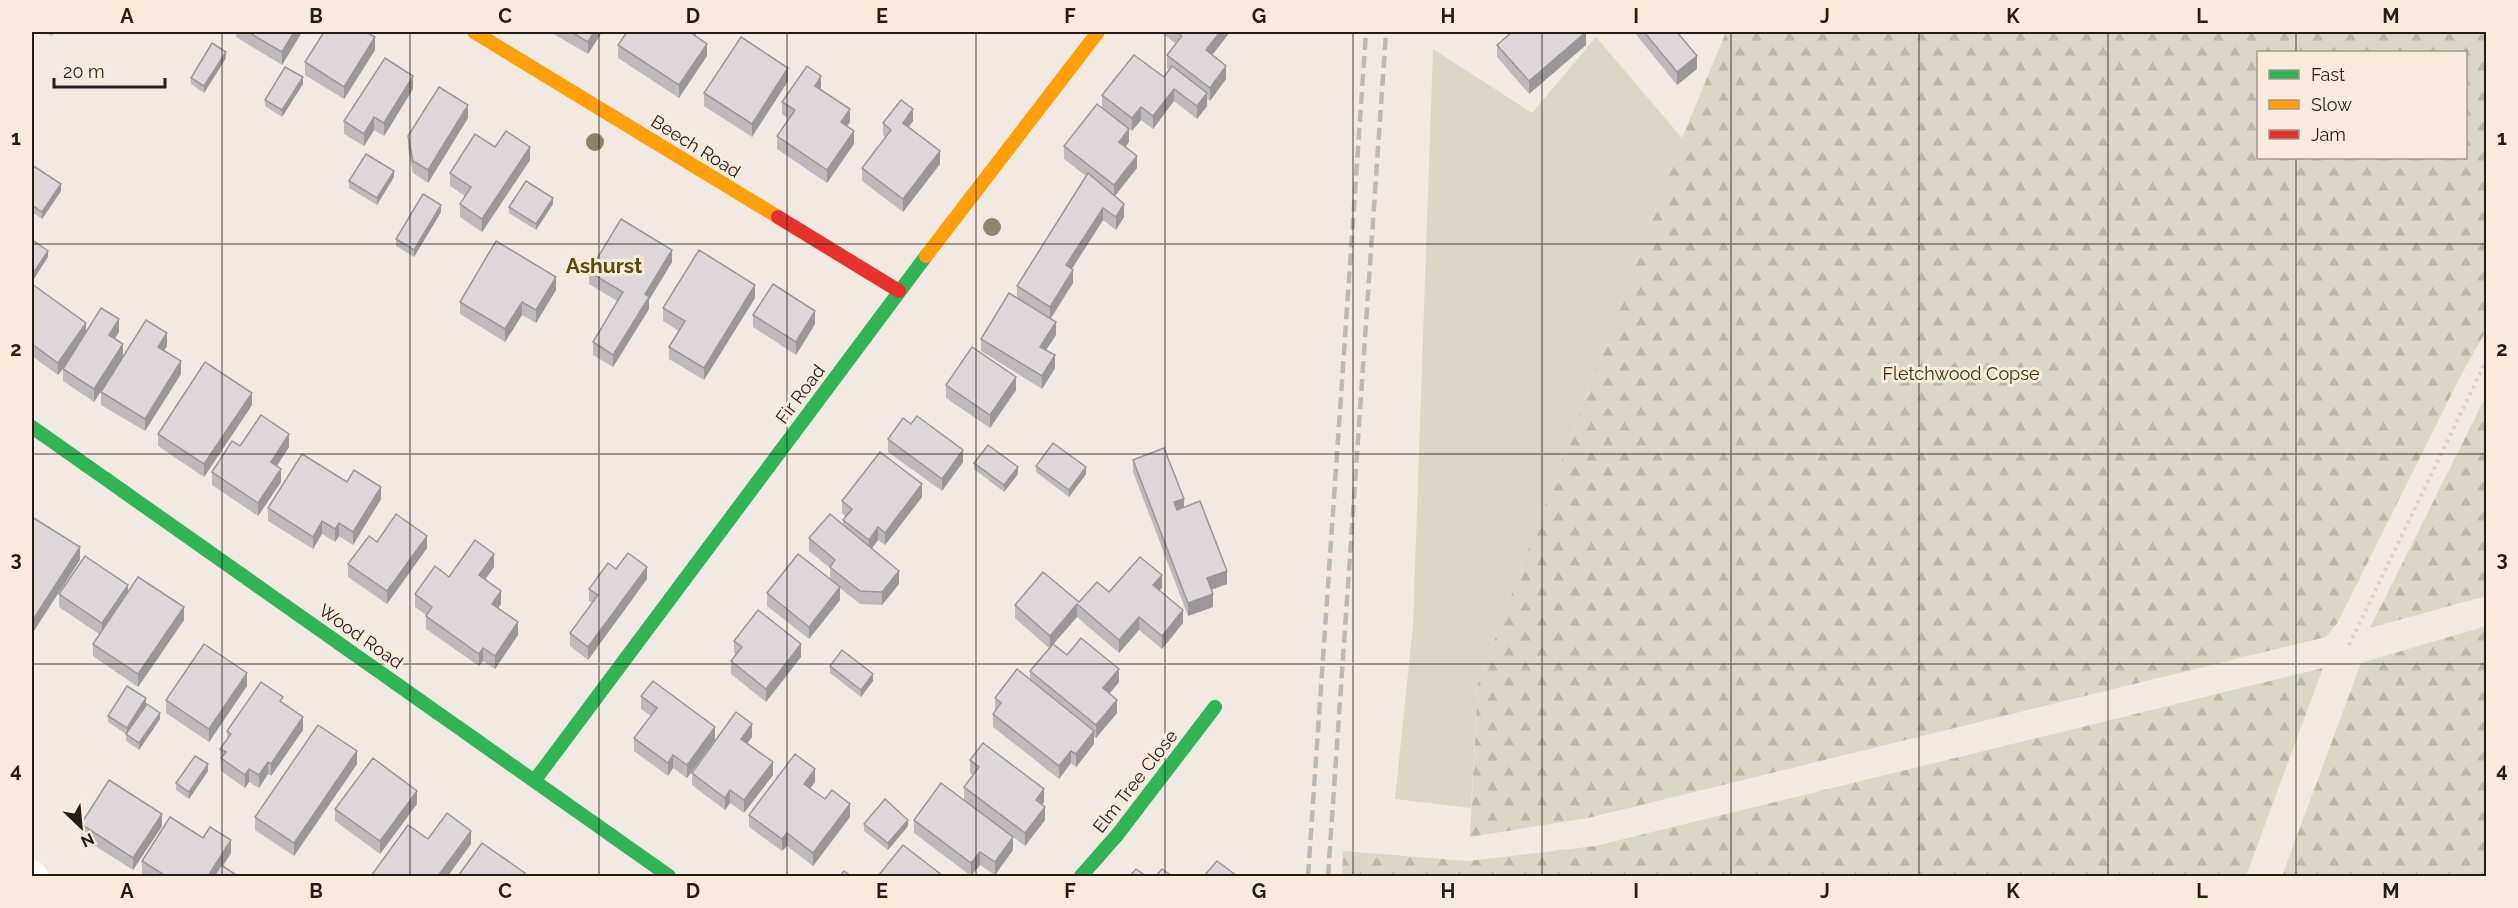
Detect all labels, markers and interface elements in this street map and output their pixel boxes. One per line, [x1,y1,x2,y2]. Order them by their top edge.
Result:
text: A [120,4,134,28]
text: B [309,4,323,28]
text: C [498,4,512,28]
text: D [686,4,700,28]
text: E [876,4,888,28]
text: F [1064,4,1076,28]
text: G [1252,4,1266,28]
text: H [1441,4,1455,28]
text: I [1633,4,1639,28]
text: J [1820,4,1830,28]
text: K [2006,4,2020,28]
text: L [2196,4,2208,28]
text: M [2382,4,2400,28]
scale bar [54,51,165,89]
legend [2257,51,2467,159]
text: 20 m [63,61,105,82]
text: Fast [2311,64,2345,85]
text: Slow [2311,94,2352,115]
street label: Beech Road [647,110,745,182]
text: Jam [2311,124,2346,145]
text: 1 [11,126,21,150]
text: 1 [2497,126,2507,150]
district label: Ashurst [566,253,642,278]
text: 2 [10,337,22,361]
text: 2 [2496,337,2508,361]
street label: Fir Road [771,360,829,428]
park label: Fletchwood Copse [1883,363,2040,384]
text: 3 [10,547,22,571]
text: 3 [2496,547,2508,571]
street label: Wood Road [315,599,407,673]
street label: Elm Tree Close [1088,725,1182,837]
text: 4 [10,758,22,782]
text: 4 [2496,758,2508,782]
north arrow [51,797,111,857]
text: N [78,829,97,851]
text: A [120,879,134,903]
text: B [309,879,323,903]
text: C [498,879,512,903]
text: D [686,879,700,903]
text: E [876,879,888,903]
text: F [1064,879,1076,903]
text: G [1252,879,1266,903]
text: H [1441,879,1455,903]
text: I [1633,879,1639,903]
text: J [1820,879,1830,903]
text: K [2006,879,2020,903]
text: L [2196,879,2208,903]
text: M [2382,879,2400,903]

